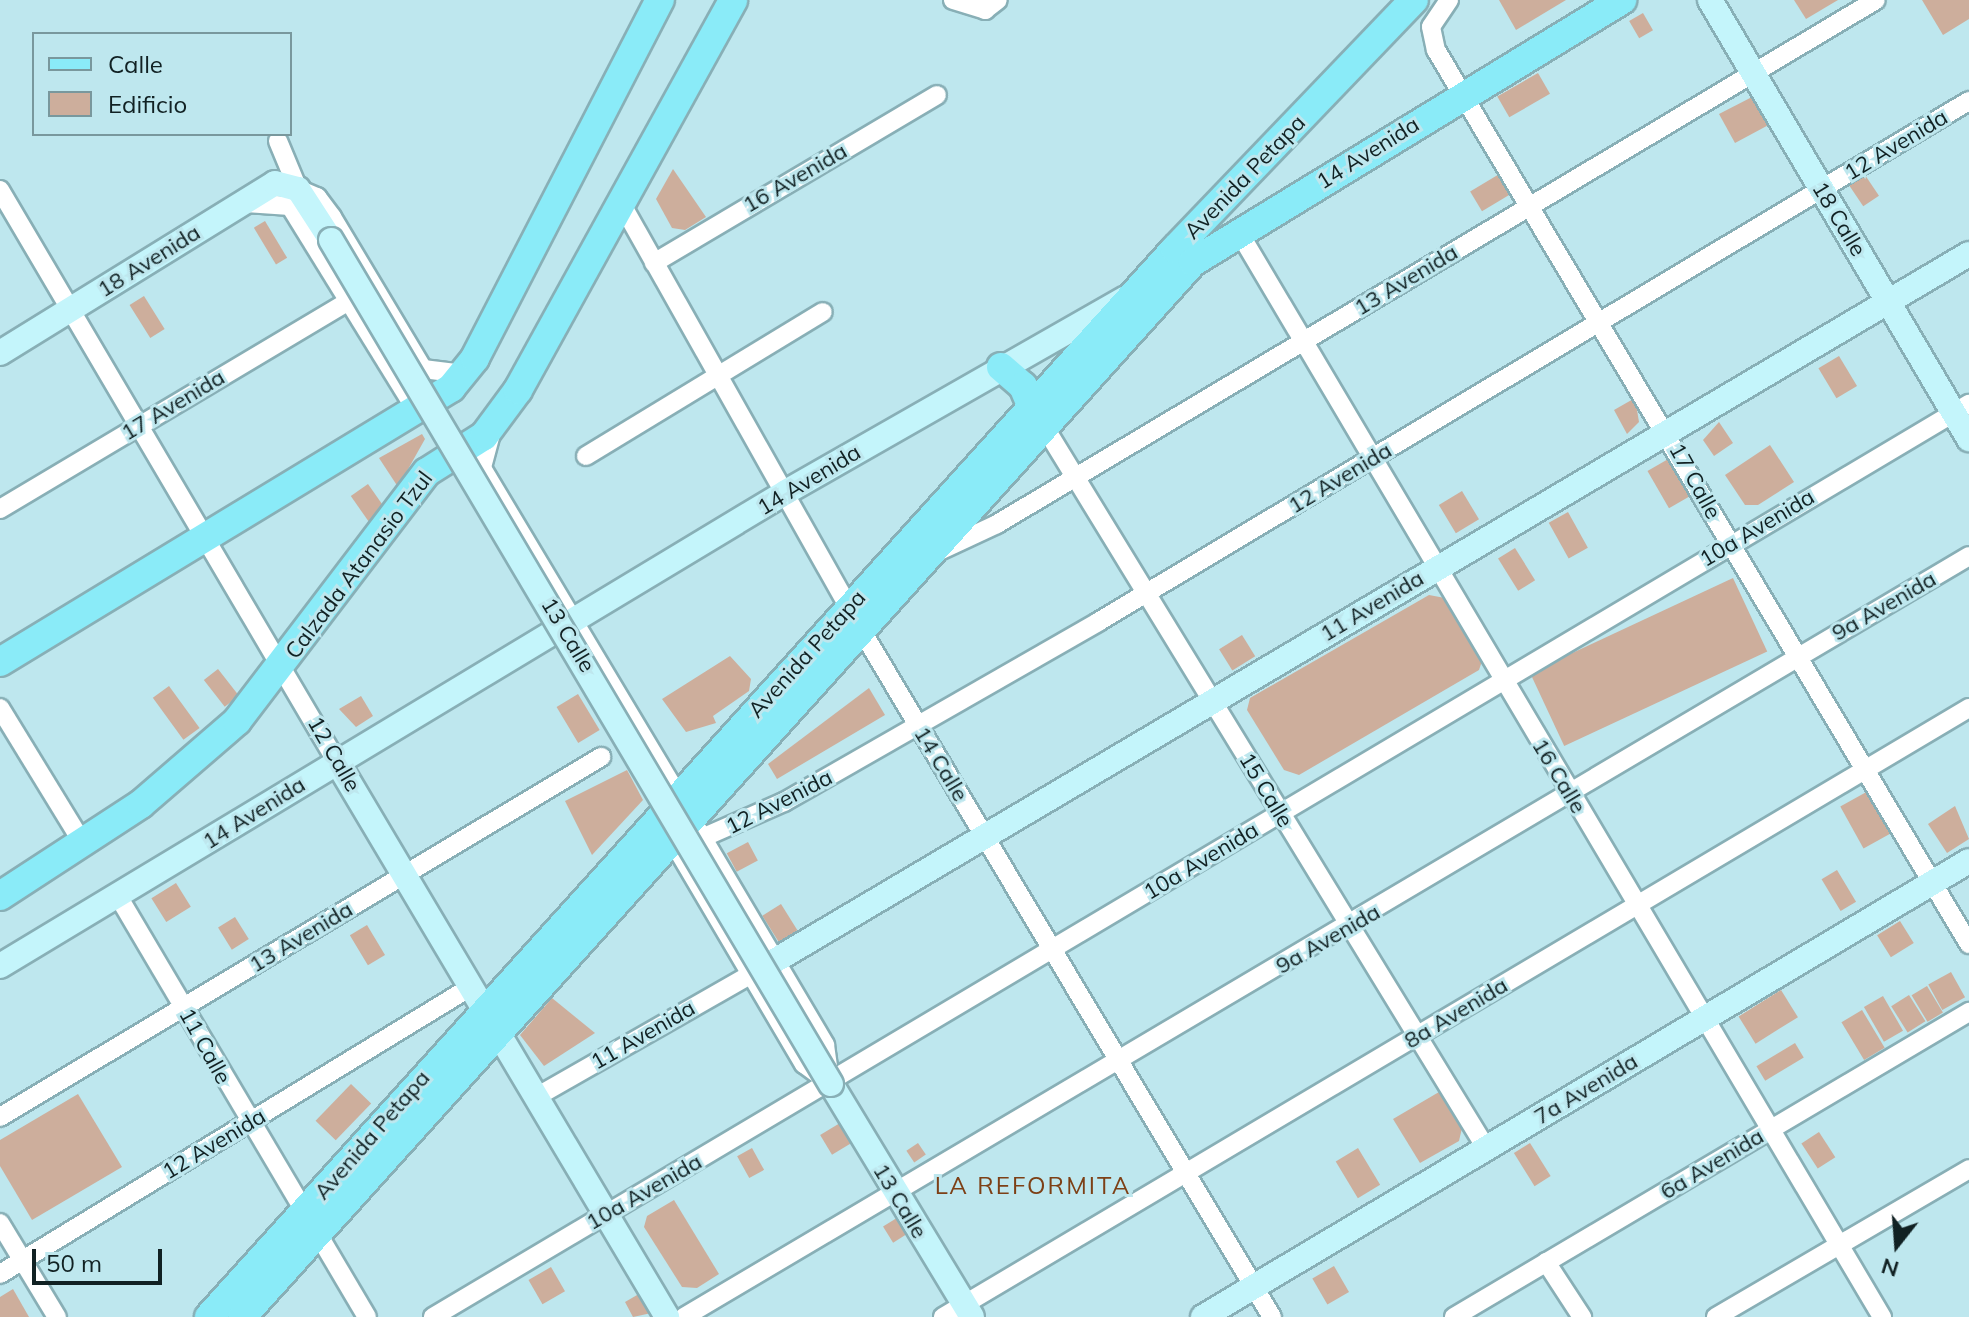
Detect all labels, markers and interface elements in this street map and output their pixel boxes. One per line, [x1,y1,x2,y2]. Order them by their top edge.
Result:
legend [32,32,292,136]
text: Calle [108,49,163,79]
text: Edificio [108,89,187,119]
street label: 12 Avenida [1840,104,1952,186]
street label: Avenida Petapa [1179,109,1311,245]
street label: 14 Avenida [1312,111,1424,195]
street label: 16 Avenida [738,138,852,218]
street label: 18 Calle [1806,177,1872,261]
street label: 18 Avenida [93,219,205,303]
street label: 13 Avenida [1350,239,1462,321]
street label: 17 Avenida [117,364,229,446]
street label: 12 Avenida [1284,437,1396,519]
street label: 14 Avenida [753,439,865,521]
street label: 17 Calle [1663,439,1727,523]
street label: Calzada Atanasio Tzul [280,466,438,664]
street label: 10a Avenida [1695,483,1819,573]
street label: 11 Avenida [1316,565,1428,647]
street label: 9a Avenida [1827,566,1941,646]
street label: Avenida Petapa [743,585,871,723]
street label: 13 Calle [535,593,601,677]
street label: 12 Calle [302,712,366,796]
street label: 14 Calle [908,722,974,806]
street label: 16 Calle [1526,734,1592,818]
street label: 15 Calle [1233,748,1299,832]
street label: 12 Avenida [721,764,837,840]
street label: 14 Avenida [198,771,310,855]
street label: 10a Avenida [1139,816,1263,906]
street label: 13 Avenida [245,896,357,978]
street label: 9a Avenida [1271,899,1385,979]
street label: 8a Avenida [1400,972,1512,1054]
street label: 11 Avenida [586,995,700,1075]
street label: 11 Calle [173,1004,237,1088]
street label: 7a Avenida [1530,1048,1642,1130]
street label: Avenida Petapa [309,1065,435,1205]
street label: 12 Avenida [158,1103,270,1185]
street label: 6a Avenida [1656,1123,1768,1205]
street label: 10a Avenida [582,1148,706,1236]
street label: 13 Calle [867,1159,933,1243]
district label: LA REFORMITA [935,1172,1131,1200]
north arrow [1857,1205,1937,1285]
scale bar [36,1233,166,1283]
text: 50 m [46,1248,102,1278]
text: N [1878,1252,1902,1284]

